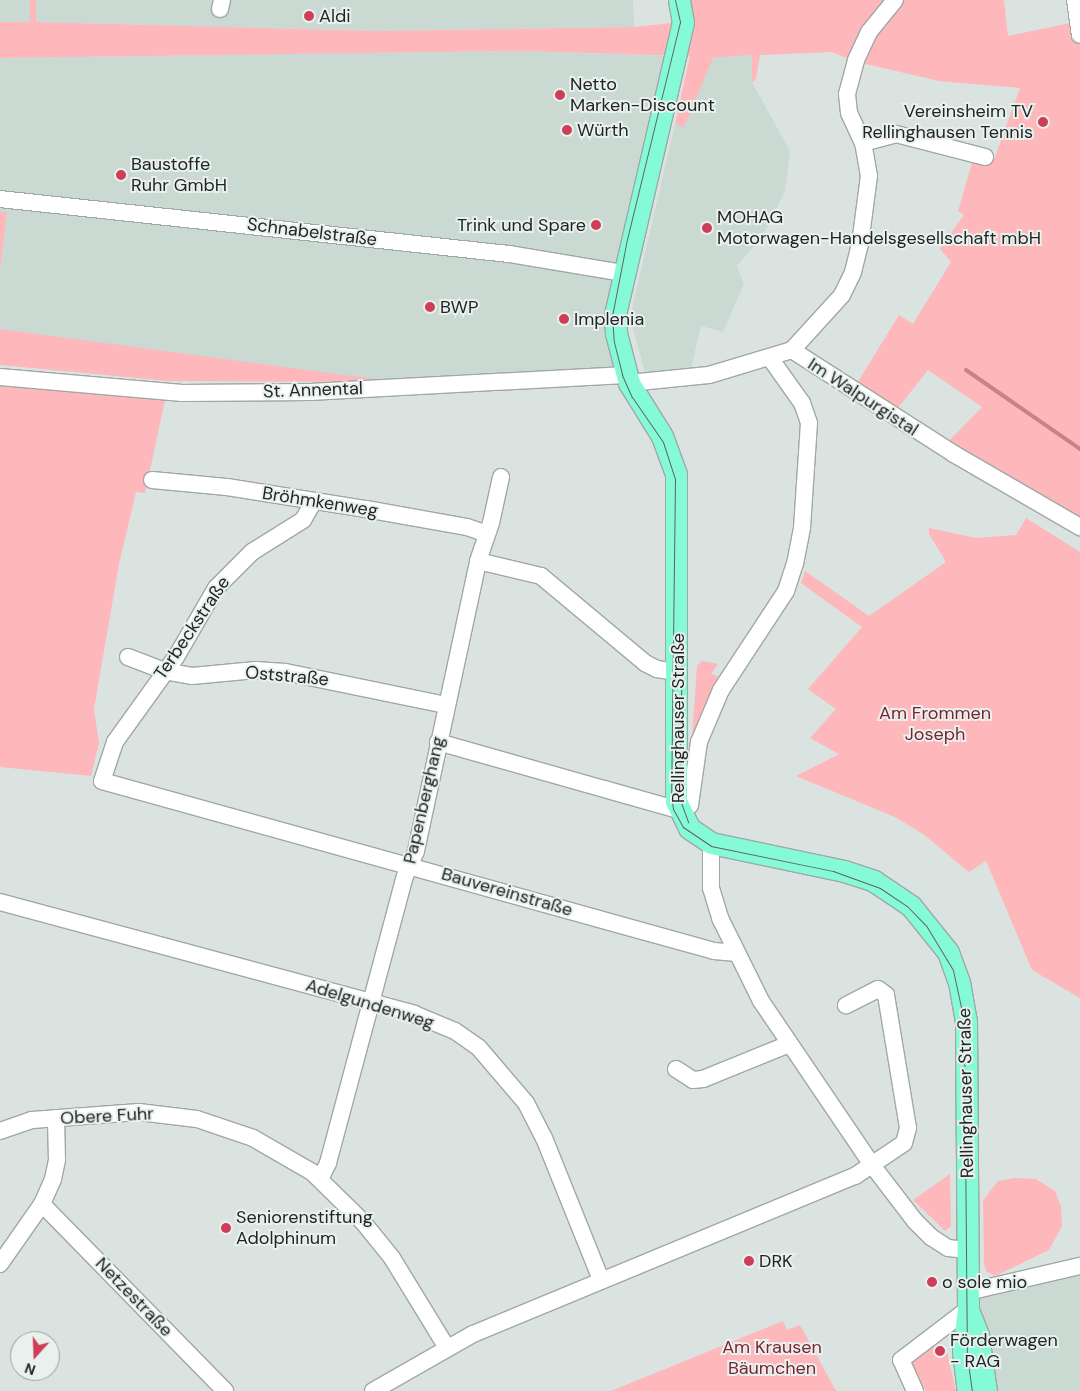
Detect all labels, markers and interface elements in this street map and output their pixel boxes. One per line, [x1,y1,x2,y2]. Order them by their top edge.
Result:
place label: Aldi [319,5,351,27]
marker: Aldi [303,10,315,22]
place label: Netto Marken-Discount [570,74,715,116]
marker: Netto Marken-Discount [554,89,566,101]
place label: Vereinsheim TV Rellinghausen Tennis [862,101,1033,144]
marker: Vereinsheim TV Rellinghausen Tennis [1037,116,1049,128]
place label: Würth [577,119,629,141]
marker: Würth [561,124,573,136]
place label: Baustoffe Ruhr GmbH [131,154,227,196]
marker: Baustoffe Ruhr GmbH [115,169,127,181]
place label: MOHAG Motorwagen-Handelsgesellschaft mbH [717,207,1041,250]
street label: Schnabelstraße [246,213,378,251]
place label: Trink und Spare [457,214,586,236]
marker: Trink und Spare [590,219,602,231]
marker: MOHAG Motorwagen-Handelsgesellschaft mbH [701,222,713,234]
place label: BWP [440,296,478,318]
marker: BWP [424,301,436,313]
place label: Implenia [574,308,644,330]
marker: Implenia [558,313,570,325]
street label: Im Walpurgistal [804,353,922,441]
street label: St. Annental [263,377,363,403]
street label: Bröhmkenweg [261,482,379,522]
street label: Terbeckstraße [150,572,234,684]
street label: Rellinghauser Straße [667,633,689,803]
street label: Oststraße [244,662,330,690]
park label: Am Frommen Joseph [879,703,991,746]
street label: Papenberghang [399,734,449,866]
street label: Bauvereinstraße [439,863,575,921]
street label: Adelgundenweg [303,974,437,1034]
street label: Rellinghauser Straße [954,1008,978,1178]
street label: Obere Fuhr [60,1103,154,1129]
place label: Seniorenstiftung Adolphinum [236,1207,373,1250]
marker: Seniorenstiftung Adolphinum [220,1222,232,1234]
place label: DRK [759,1250,793,1272]
street label: Netzestraße [91,1253,177,1341]
marker: DRK [743,1255,755,1267]
place label: o sole mio [942,1271,1027,1293]
marker: o sole mio [926,1276,938,1288]
place label: Förderwagen - RAG [950,1330,1058,1372]
north arrow [10,1331,60,1381]
park label: Am Krausen Bäumchen [722,1337,822,1380]
marker: Förderwagen - RAG [934,1345,946,1357]
text: N [22,1359,38,1379]

